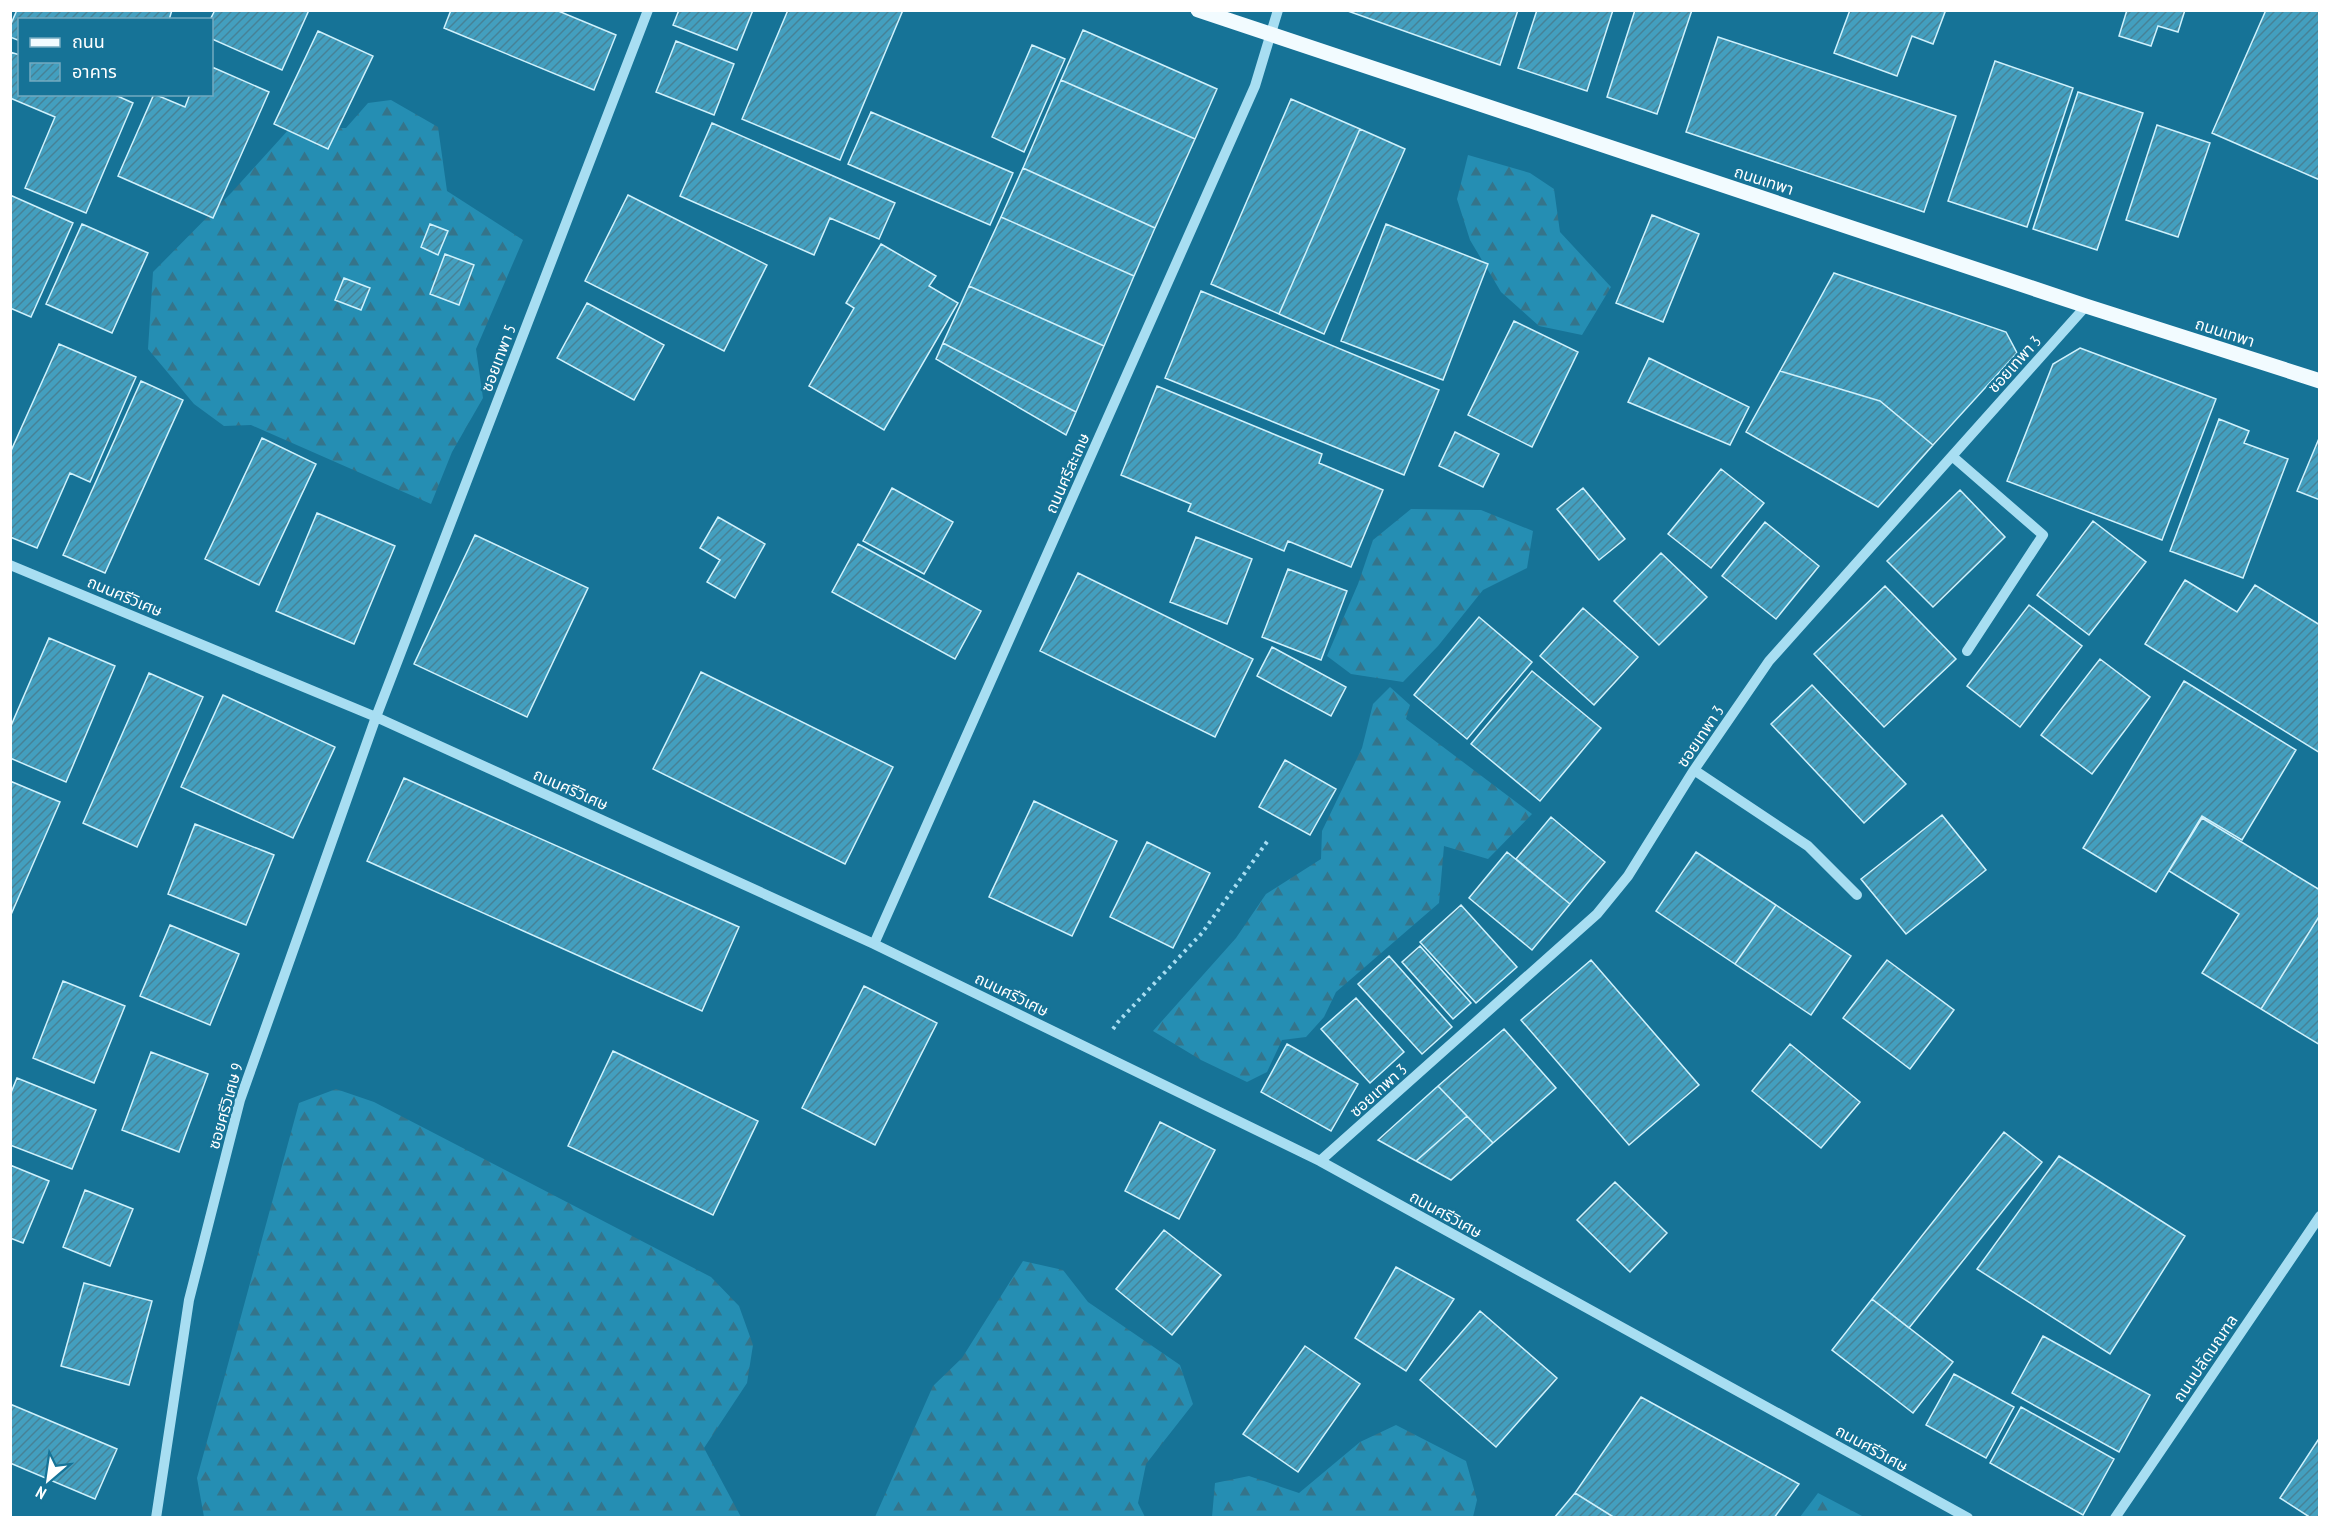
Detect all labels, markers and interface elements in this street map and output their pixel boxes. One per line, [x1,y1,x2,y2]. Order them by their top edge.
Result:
legend [18,18,213,96]
text: ถนน [72,30,105,53]
text: อาคาร [72,60,117,83]
street label: ถนนเทพา [1732,161,1796,199]
street label: ถนนเทพา [2193,313,2257,351]
street label: ซอยเทพา 5 [476,322,520,394]
street label: ซอยเทพา 3 [1983,331,2045,397]
street label: ถนนศรีสะเกษ [1040,430,1094,516]
street label: ถนนศรีวิเศษ [84,571,166,621]
street label: ซอยเทพา 3 [1672,701,1728,771]
street label: ถนนศรีวิเศษ [530,764,612,814]
street label: ถนนศรีวิเศษ [972,968,1052,1020]
street label: ซอยเทพา 3 [1345,1059,1411,1121]
street label: ซอยศรีวิเศษ 9 [203,1061,247,1151]
street label: ถนนศรีวิเศษ [1406,1186,1486,1242]
street label: ถนนปลัดมณฑล [2168,1310,2242,1406]
street label: ถนนศรีวิเศษ [1832,1420,1912,1476]
north arrow [18,1450,78,1510]
text: N [32,1482,49,1504]

